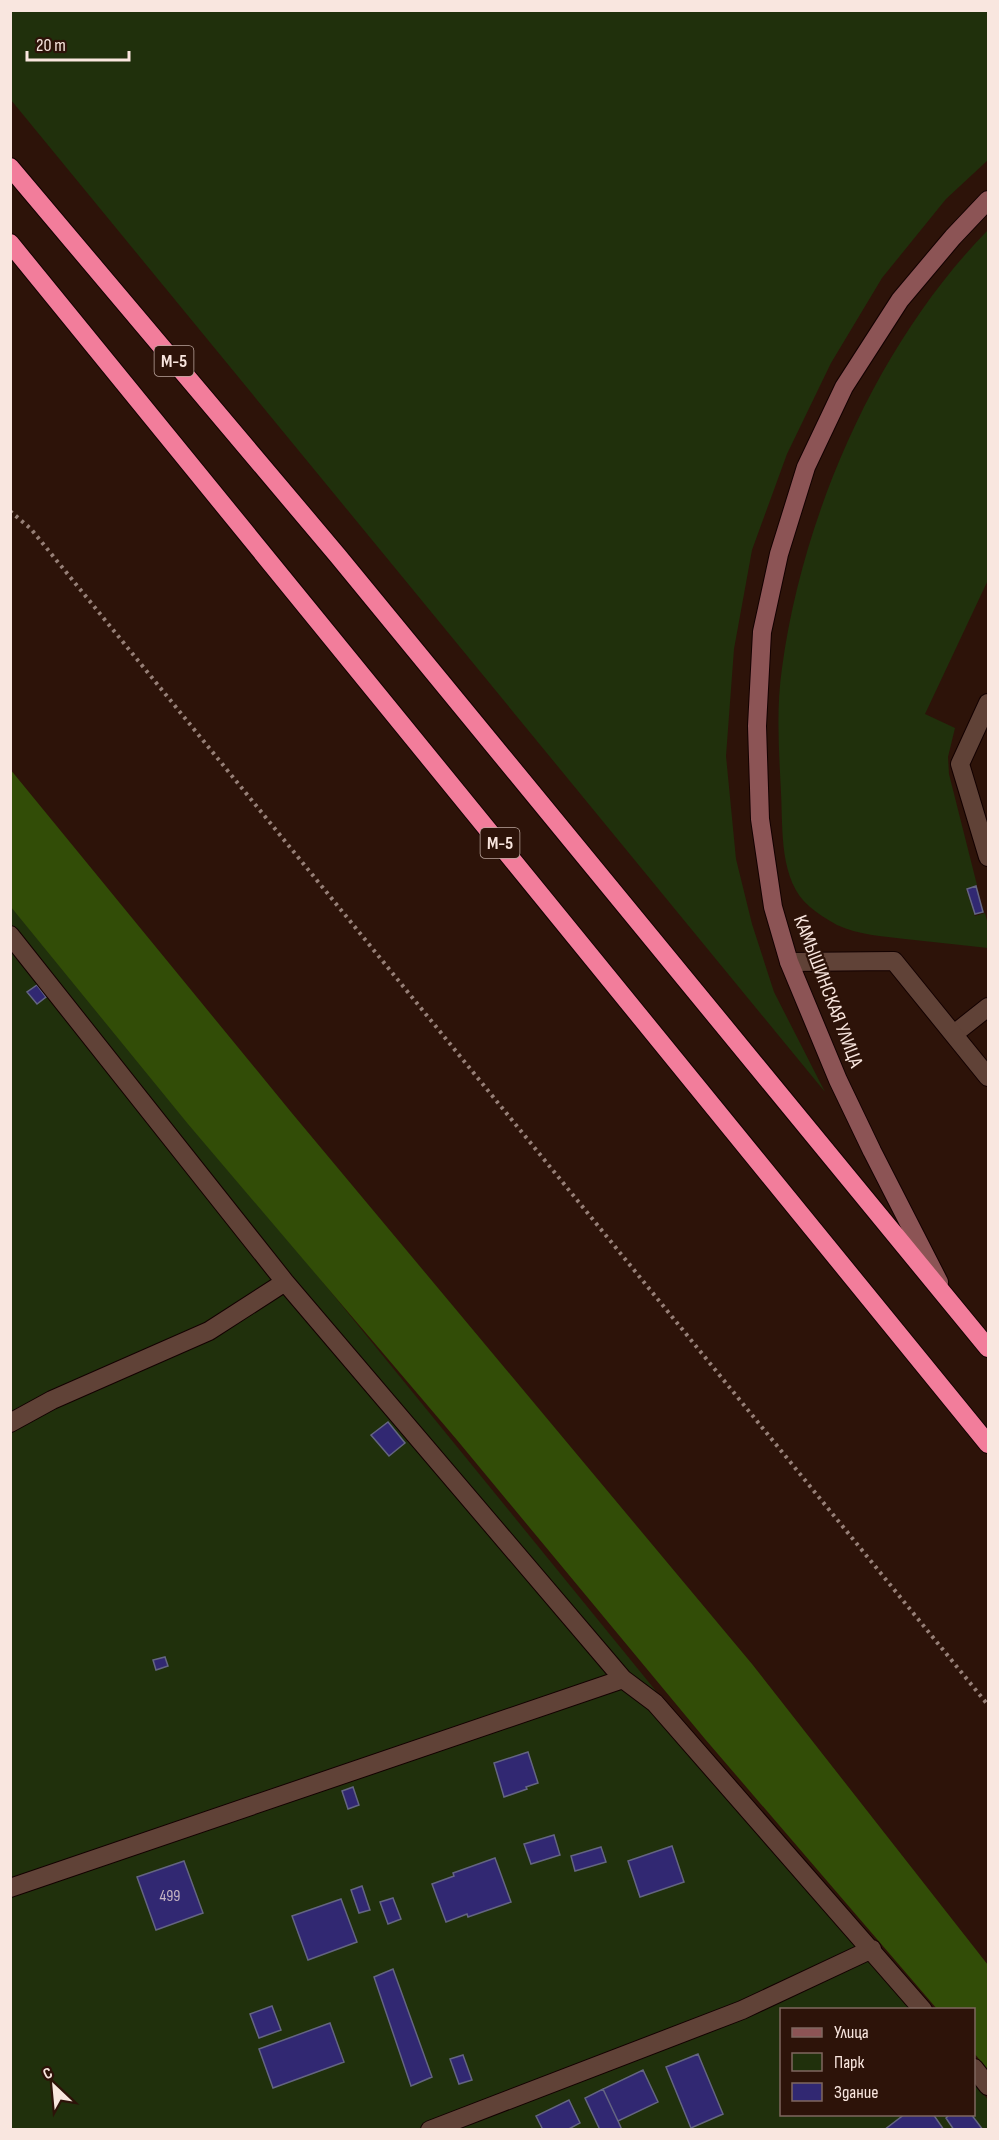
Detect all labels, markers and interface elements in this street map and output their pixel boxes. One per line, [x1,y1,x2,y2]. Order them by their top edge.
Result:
scale bar [27,24,129,62]
text: 20 m [36,35,66,56]
road number: М-5 [154,346,194,376]
road number: М-5 [480,828,520,858]
street label: КАМЫШИНСКАЯ УЛИЦА [788,912,868,1071]
house number: 499 [160,1887,180,1906]
legend [780,2008,975,2116]
text: Улица [834,2022,869,2043]
text: Парк [834,2052,865,2073]
north arrow [24,2056,84,2116]
text: С [40,2064,56,2084]
text: Здание [834,2082,879,2103]

